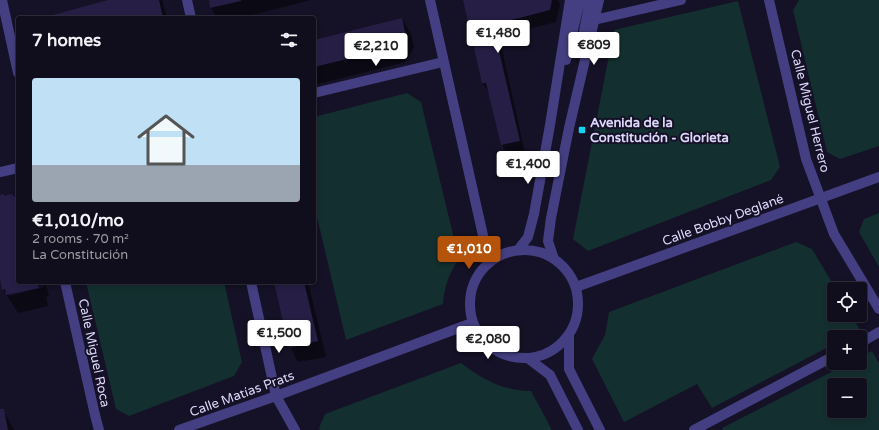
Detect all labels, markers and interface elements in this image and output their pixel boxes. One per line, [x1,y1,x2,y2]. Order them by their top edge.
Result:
pin: €1,480 [465,20,531,54]
text: €1,480 [476,25,520,41]
icon: filters [278,29,300,51]
text: 7 homes [32,30,101,51]
pin: €809 [570,32,618,66]
pin: €2,210 [343,33,409,67]
text: €809 [577,37,611,53]
text: €2,210 [354,38,398,54]
street label: Calle Miguel Herrero [787,48,833,174]
icon: home [130,104,202,176]
place label: Avenida de la Constitución - Glorieta [590,115,729,146]
marker: Avenida de la Constitución - Glorieta [577,125,587,135]
pin: €1,400 [495,151,561,185]
text: €1,400 [506,156,550,172]
street label: Calle Bobby Deglané [660,191,786,249]
text: €1,010/mo [32,210,124,231]
text: 2 rooms · 70 m² [32,231,129,247]
pin: €1,010 [436,236,502,270]
text: €1,010 [447,241,491,257]
text: La Constitución [32,247,128,263]
map controls [827,282,867,418]
button: locate [827,282,867,322]
street label: Calle Miguel Roca [75,297,113,409]
pin: €1,500 [246,320,312,354]
text: €1,500 [257,325,301,341]
pin: €2,080 [455,326,521,360]
button: + [827,330,867,370]
text: €2,080 [466,331,510,347]
street label: Calle Matías Prats [187,368,297,420]
button: − [827,378,867,418]

